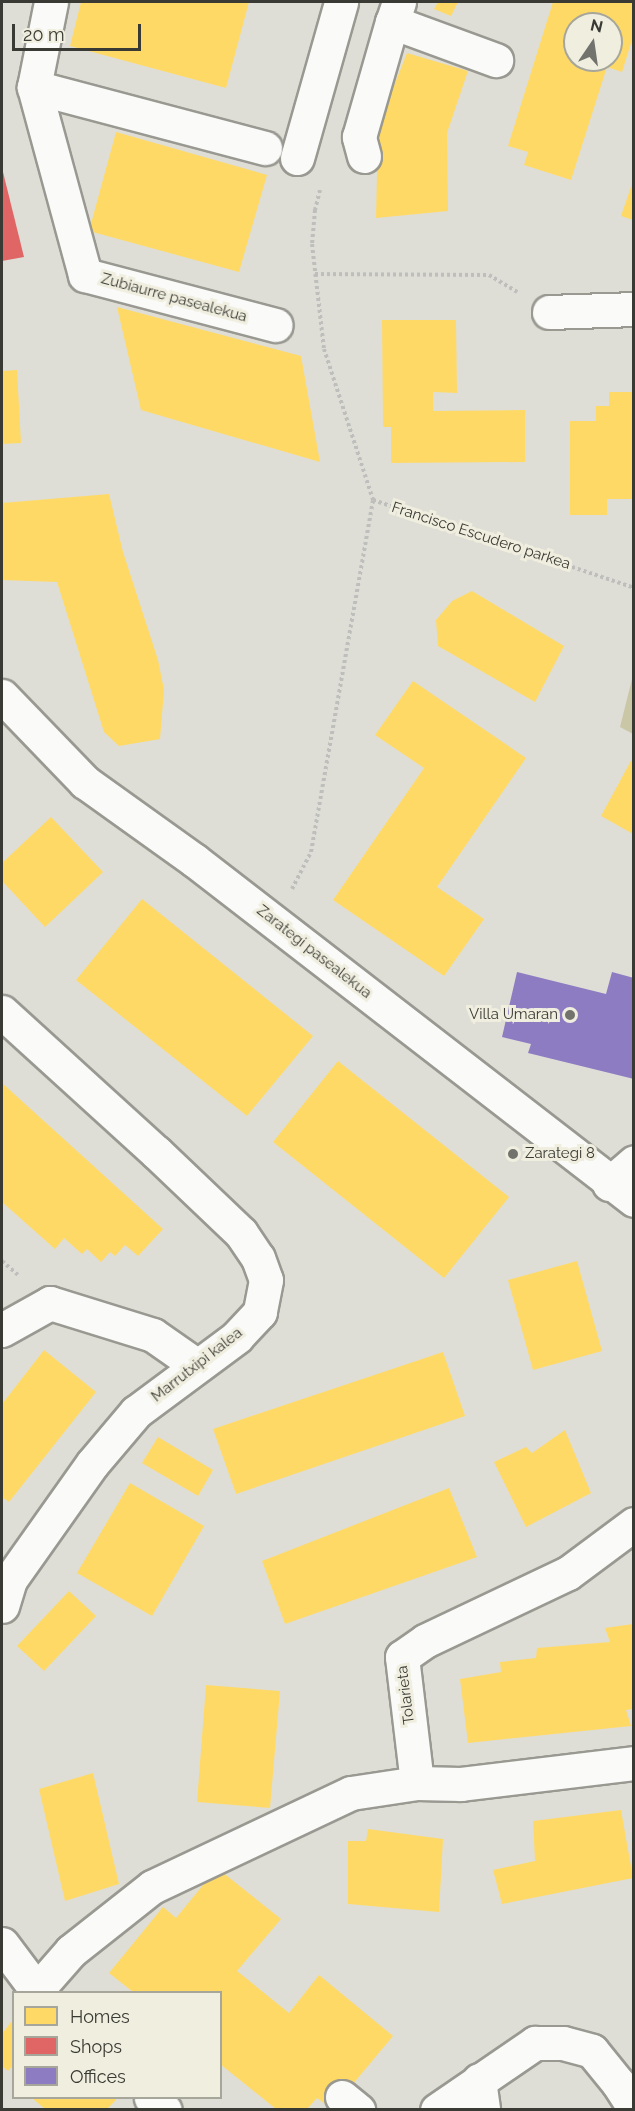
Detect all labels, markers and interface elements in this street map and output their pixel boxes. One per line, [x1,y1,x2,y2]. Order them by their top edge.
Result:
scale bar [15,12,144,50]
north arrow [563,12,623,72]
text: N [589,15,605,37]
text: 20 m [23,24,65,45]
street label: Zubiaurre pasealekua [99,270,249,326]
street label: Francisco Escudero parkea [389,499,573,573]
street label: Zarategi pasealekua [253,902,375,1002]
place label: Villa Umaran [469,1006,558,1024]
marker: Villa Umaran [563,1008,577,1022]
place label: Zarategi 8 [525,1145,595,1163]
marker: Zarategi 8 [506,1147,520,1161]
street label: Marrutxipi kalea [148,1324,246,1406]
street label: Tolarieta [393,1665,419,1725]
legend [12,1991,222,2099]
text: Homes [70,2006,130,2027]
text: Shops [70,2036,122,2057]
text: Offices [70,2066,126,2087]

